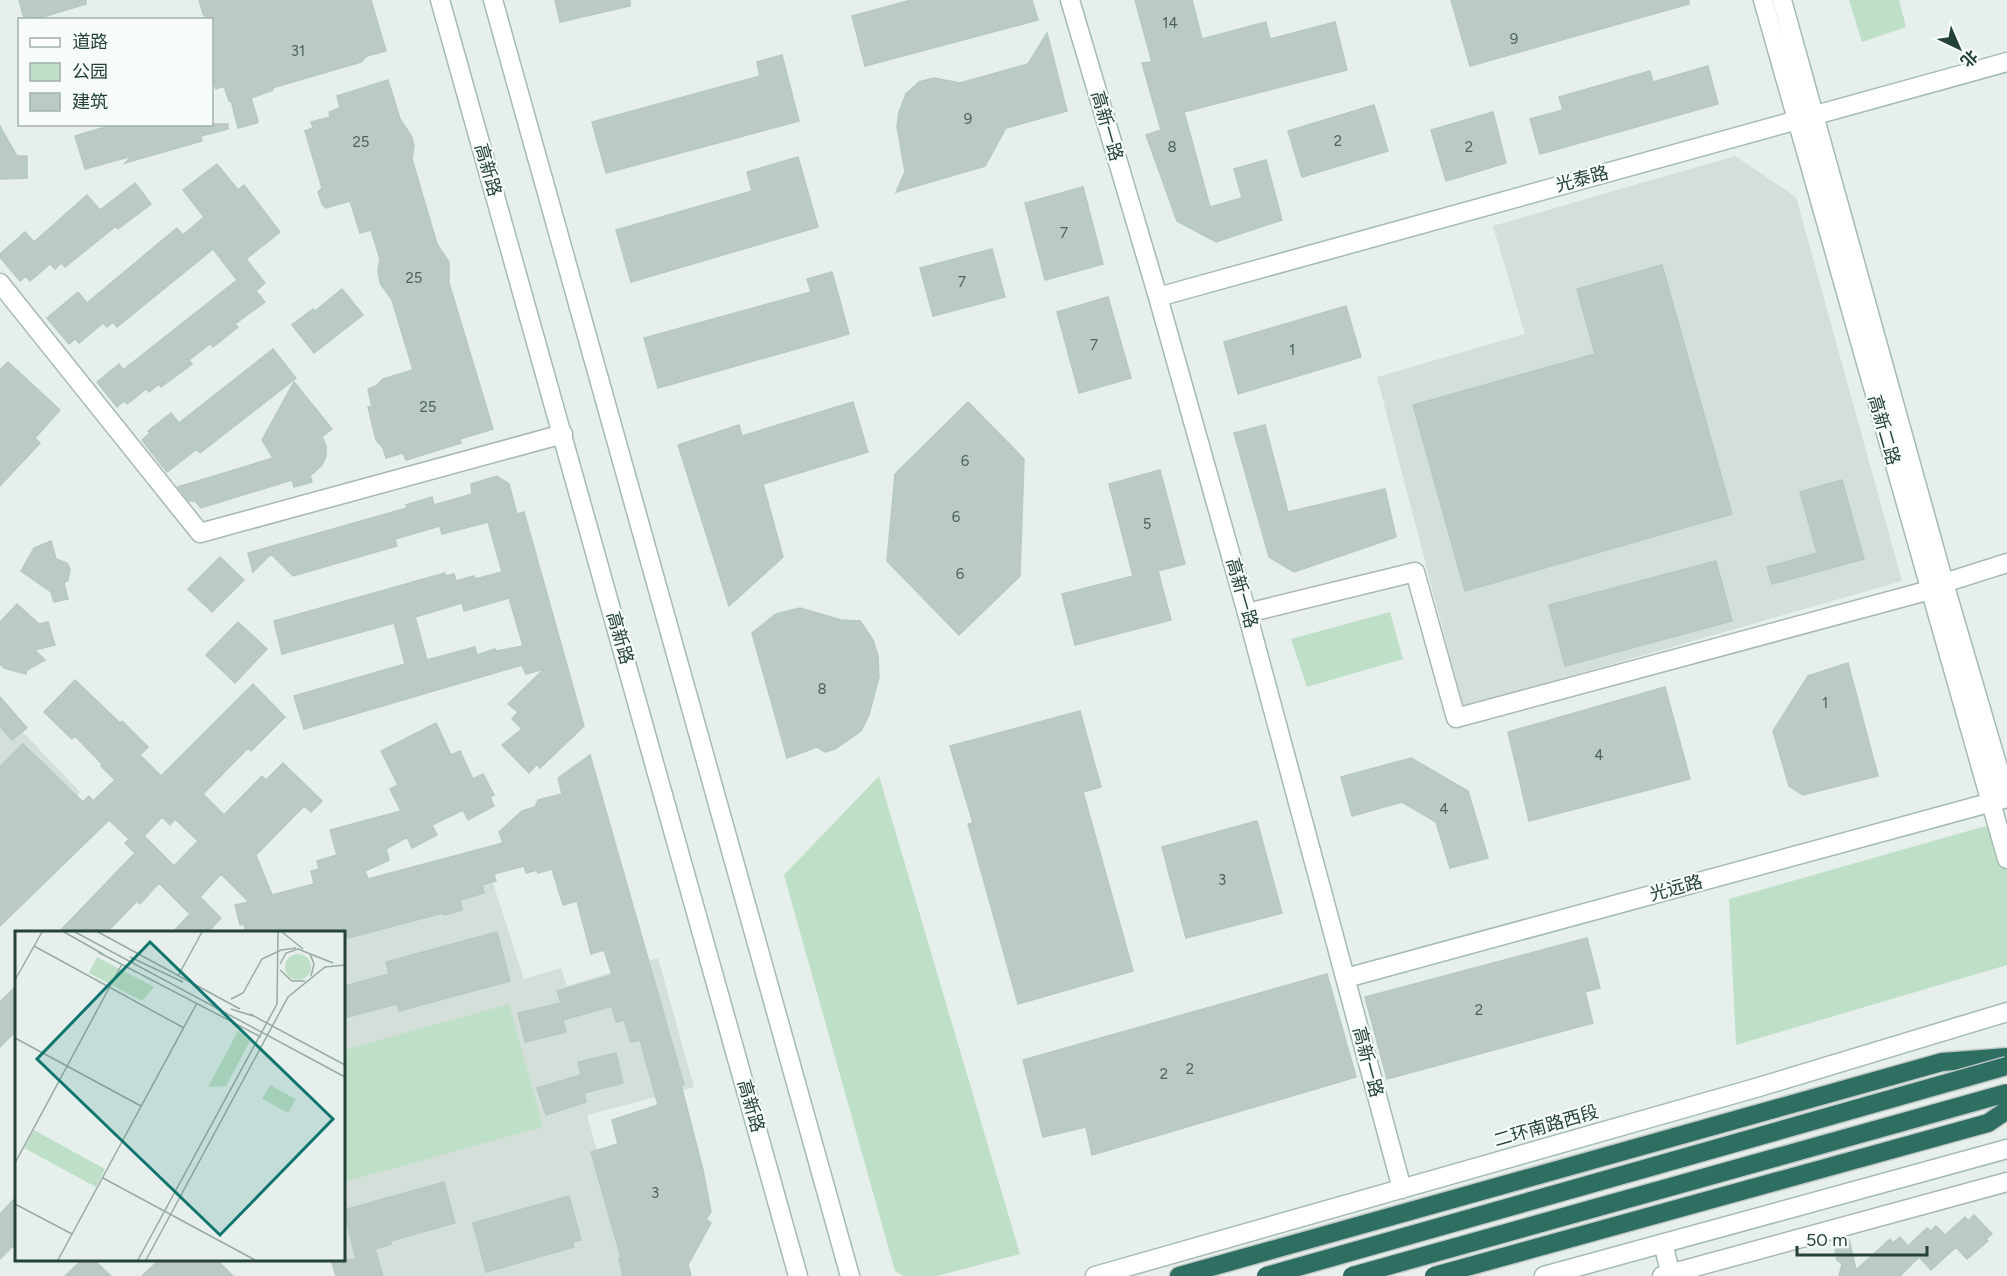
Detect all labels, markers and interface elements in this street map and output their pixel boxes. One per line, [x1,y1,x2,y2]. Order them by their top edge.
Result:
house number: 14 [1162,14,1178,32]
legend [18,18,213,126]
north arrow [1929,18,1989,78]
house number: 9 [1510,30,1518,48]
text: 道路 [72,31,108,53]
house number: 31 [291,42,305,60]
text: 北 [1957,46,1981,71]
text: 公园 [72,61,108,83]
street label: 高新一路 [1087,88,1127,164]
text: 建筑 [72,91,108,113]
house number: 9 [964,110,972,128]
house number: 2 [1334,132,1342,150]
house number: 25 [352,133,370,151]
house number: 8 [1167,138,1177,156]
house number: 2 [1465,138,1473,156]
street label: 高新路 [470,141,506,199]
street label: 光泰路 [1553,161,1611,197]
house number: 7 [1060,224,1068,242]
house number: 25 [405,269,423,287]
house number: 7 [958,273,966,291]
house number: 7 [1090,336,1098,354]
house number: 1 [1289,341,1295,359]
street label: 高新二路 [1864,392,1904,468]
house number: 25 [419,398,437,416]
house number: 6 [961,452,970,470]
house number: 6 [952,508,961,526]
house number: 5 [1143,515,1151,533]
street label: 高新一路 [1222,555,1262,631]
house number: 6 [956,565,965,583]
street label: 高新路 [602,609,638,667]
house number: 8 [817,680,827,698]
house number: 1 [1822,694,1828,712]
house number: 4 [1594,746,1604,764]
house number: 4 [1439,800,1449,818]
street label: 光远路 [1647,870,1705,906]
house number: 3 [1218,871,1226,889]
inset map [15,931,345,1261]
house number: 2 [1475,1001,1483,1019]
street label: 高新一路 [1348,1024,1388,1100]
house number: 2 [1186,1060,1194,1078]
house number: 2 [1160,1065,1168,1083]
street label: 高新路 [733,1077,769,1135]
street label: 二环南路西段 [1491,1101,1601,1151]
house number: 3 [651,1184,659,1202]
scale bar [1797,1219,1928,1257]
text: 50 m [1806,1229,1848,1251]

